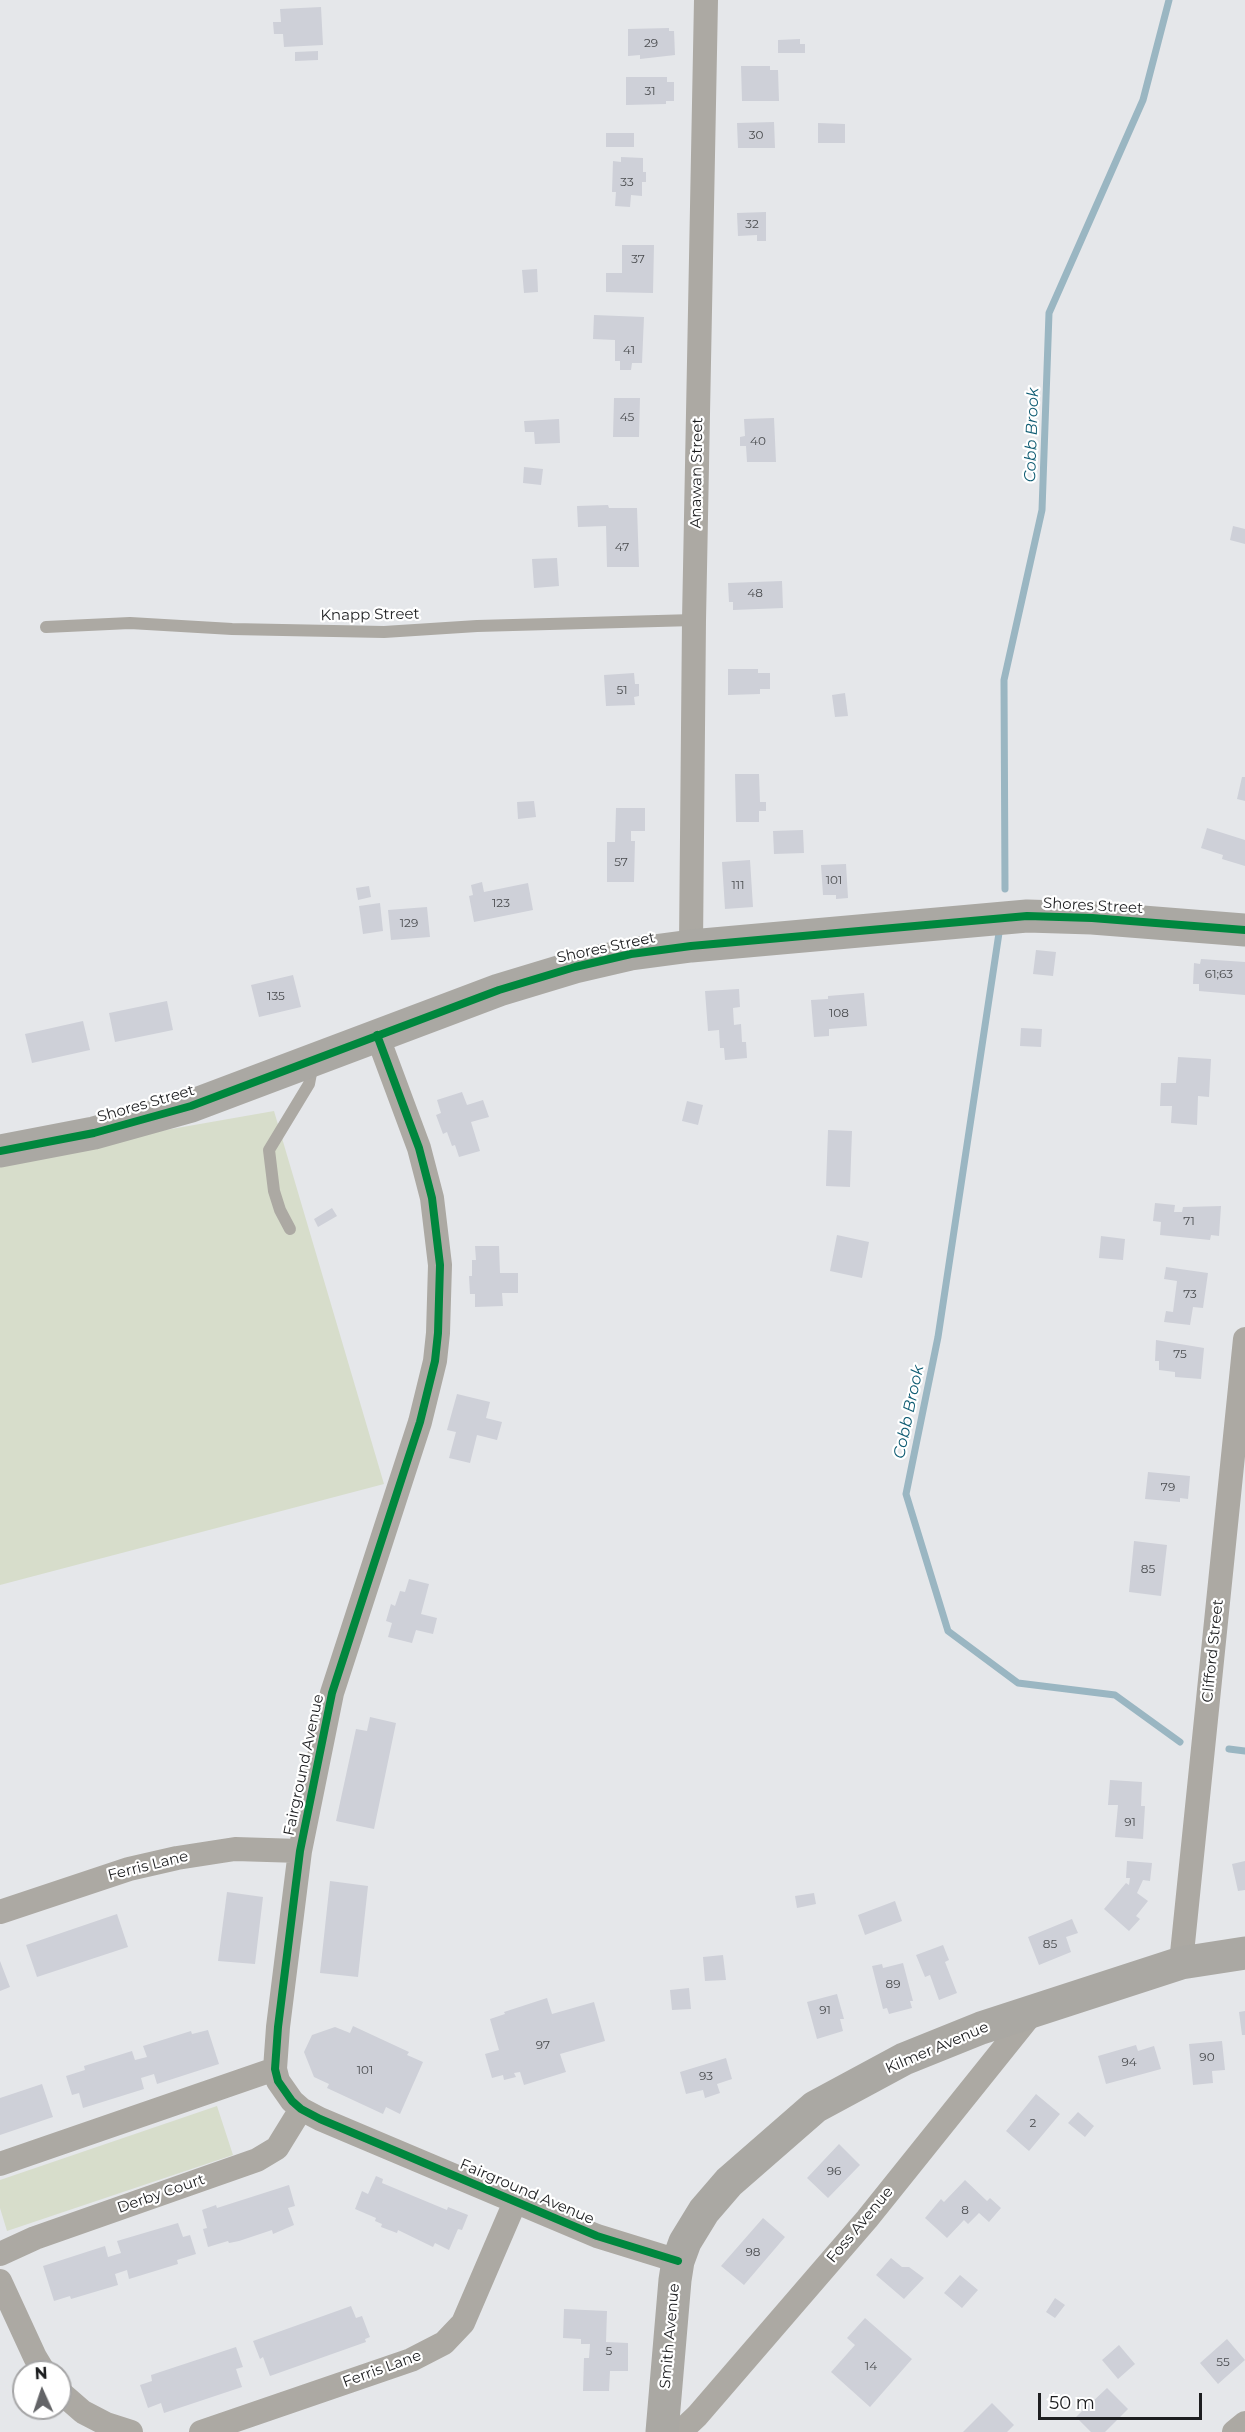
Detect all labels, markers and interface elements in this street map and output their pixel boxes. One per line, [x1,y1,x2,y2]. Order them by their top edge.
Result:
house number: 29 [644,36,658,50]
house number: 31 [644,84,656,98]
house number: 30 [749,128,763,142]
house number: 33 [620,175,634,189]
house number: 32 [745,217,759,231]
house number: 37 [631,252,645,266]
house number: 41 [623,343,635,357]
water label: Cobb Brook [1021,387,1043,483]
house number: 45 [620,410,634,424]
street label: Anawan Street [687,417,707,529]
house number: 40 [750,434,766,448]
house number: 47 [615,540,629,554]
house number: 48 [747,586,763,600]
street label: Knapp Street [320,605,420,625]
house number: 51 [616,683,628,697]
house number: 57 [614,855,628,869]
house number: 101 [826,873,842,887]
house number: 111 [732,878,744,892]
street label: Shores Street [1042,894,1144,918]
house number: 123 [492,896,510,910]
house number: 129 [400,916,418,930]
street label: Shores Street [555,929,657,967]
house number: 61;63 [1205,967,1233,981]
house number: 135 [267,989,285,1003]
house number: 108 [829,1006,849,1020]
street label: Shores Street [95,1082,197,1126]
house number: 71 [1183,1214,1195,1228]
house number: 73 [1183,1287,1197,1301]
house number: 75 [1173,1347,1187,1361]
water label: Cobb Brook [890,1364,928,1460]
house number: 79 [1161,1480,1175,1494]
house number: 85 [1141,1562,1155,1576]
street label: Clifford Street [1199,1599,1227,1703]
street label: Fairground Avenue [280,1693,328,1837]
house number: 91 [1124,1815,1136,1829]
street label: Ferris Lane [106,1847,190,1885]
house number: 85 [1043,1937,1057,1951]
house number: 89 [886,1977,900,1991]
house number: 91 [819,2003,831,2017]
street label: Kilmer Avenue [883,2018,991,2078]
house number: 97 [536,2038,550,2052]
house number: 90 [1199,2050,1215,2064]
house number: 94 [1121,2055,1137,2069]
house number: 101 [357,2063,373,2077]
house number: 93 [699,2069,713,2083]
house number: 2 [1030,2116,1036,2130]
street label: Fairground Avenue [457,2156,597,2228]
house number: 96 [827,2164,841,2178]
street label: Derby Court [115,2171,207,2217]
street label: Foss Avenue [823,2183,897,2267]
house number: 8 [961,2203,969,2217]
house number: 98 [746,2245,760,2259]
street label: Smith Avenue [656,2283,684,2389]
house number: 5 [606,2344,612,2358]
street label: Ferris Lane [340,2346,424,2392]
house number: 55 [1216,2355,1230,2369]
house number: 14 [865,2359,877,2373]
north arrow [12,2360,72,2420]
text: N [34,2364,48,2383]
scale bar [1041,2381,1204,2419]
text: 50 m [1049,2392,1095,2414]

